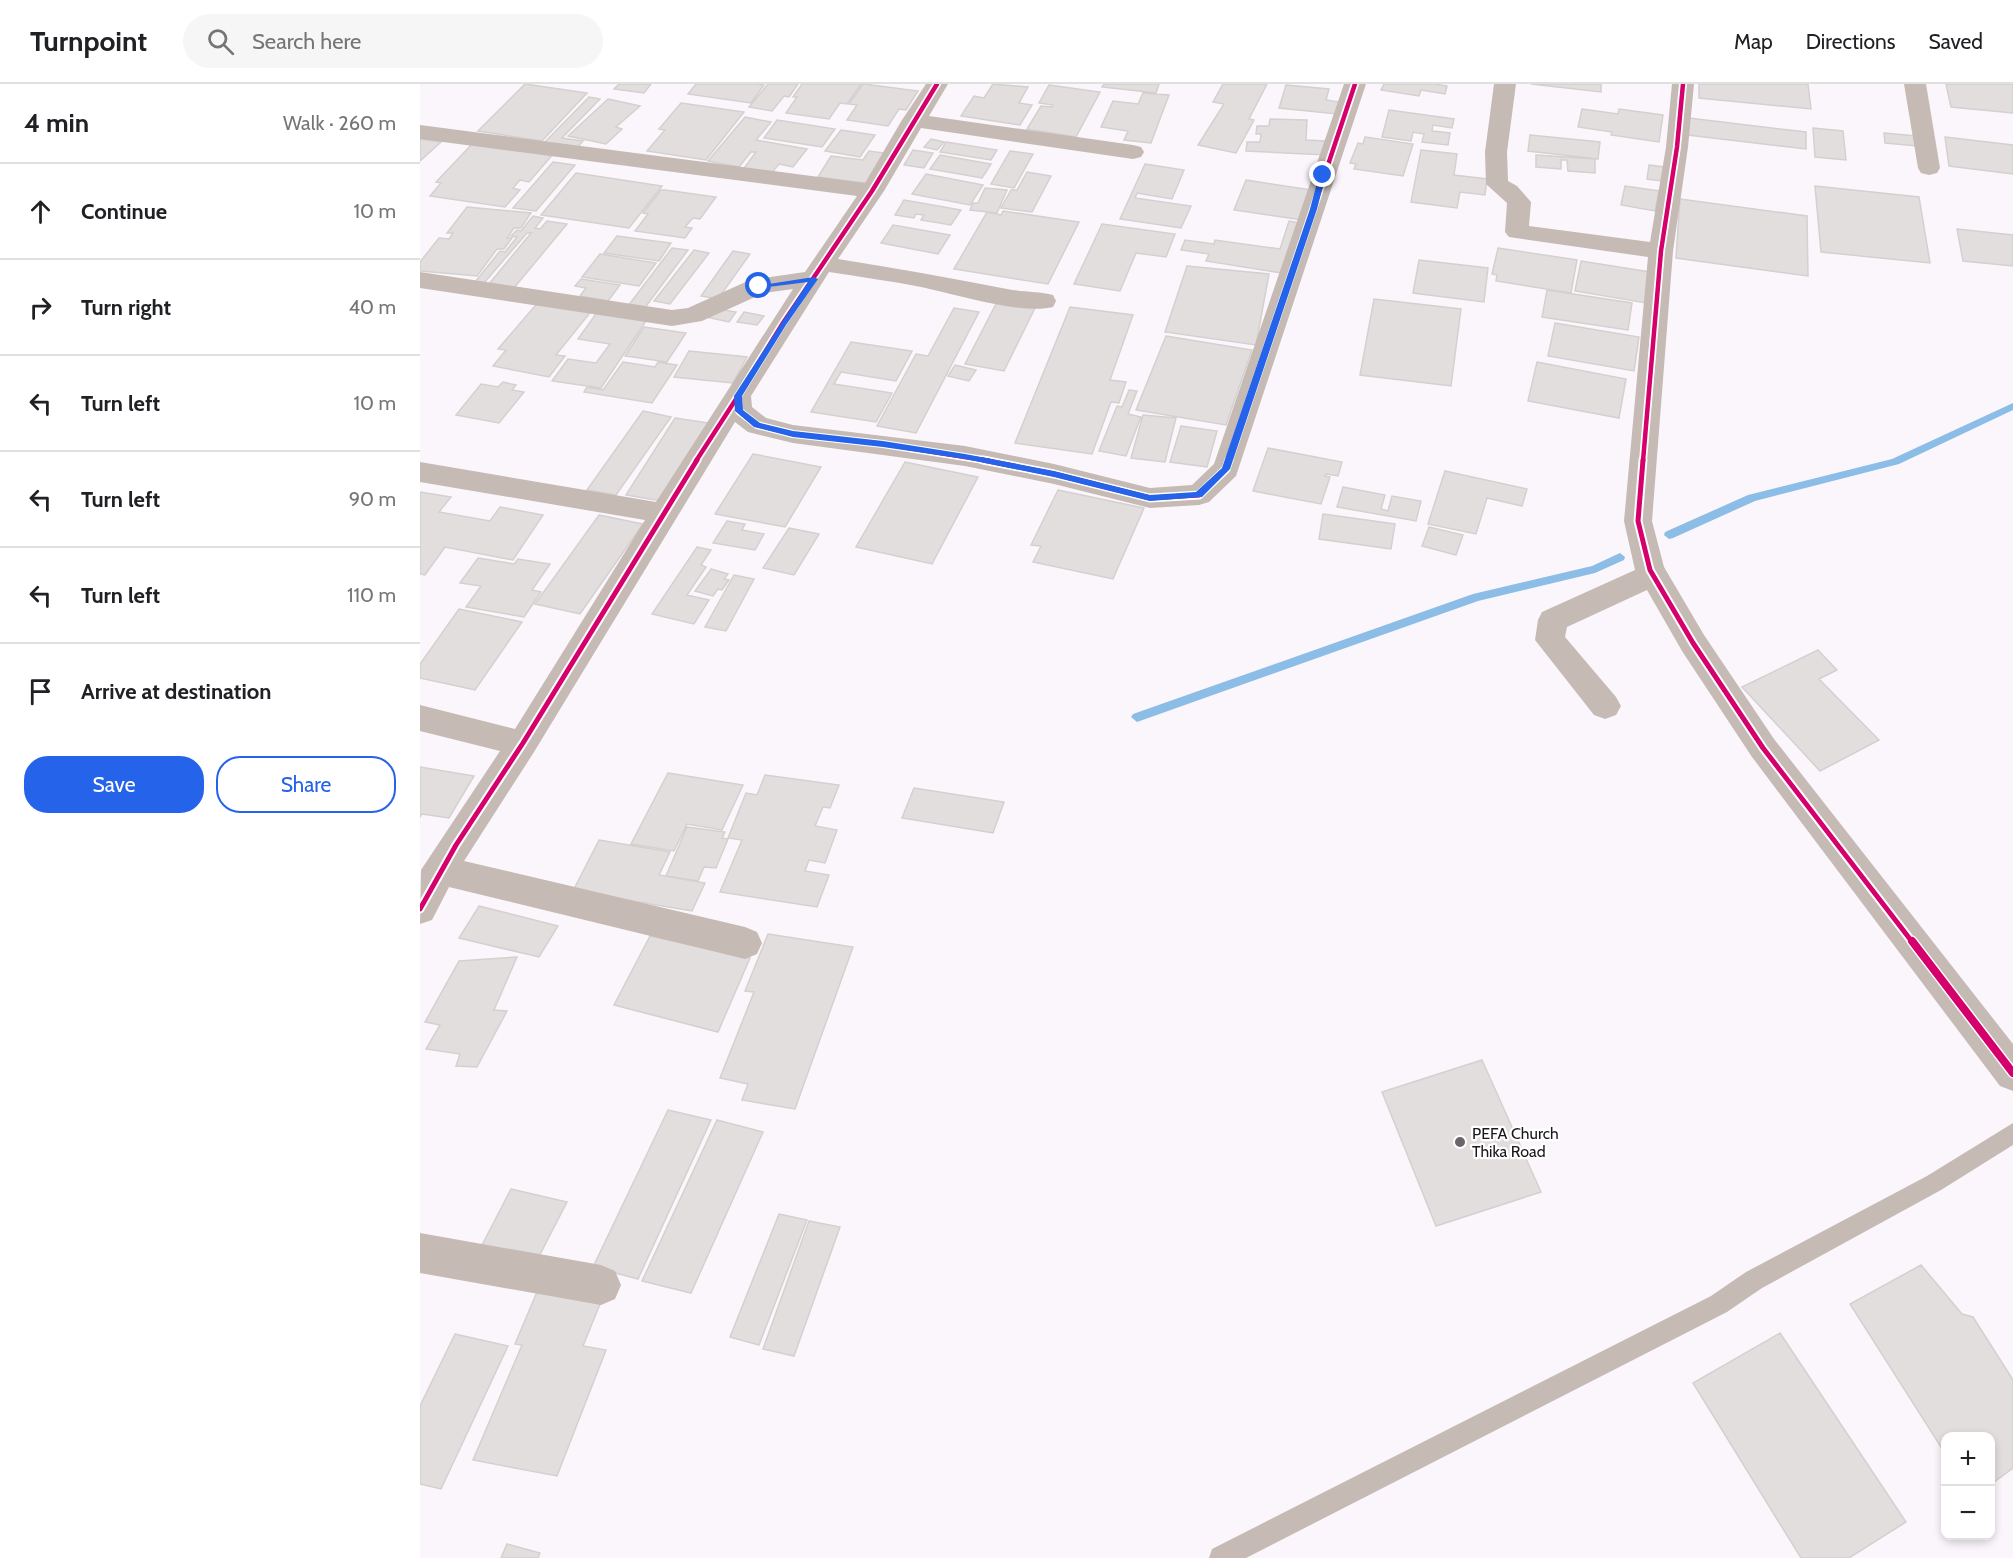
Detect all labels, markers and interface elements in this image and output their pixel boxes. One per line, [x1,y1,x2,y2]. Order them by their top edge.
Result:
search box [183,14,603,68]
text: Turnpoint [30,24,147,58]
icon: search [204,25,237,58]
text: Search here [252,28,361,55]
text: Map [1734,29,1773,54]
text: Directions [1806,29,1895,54]
text: Saved [1928,29,1983,54]
text: 4 min [24,107,89,139]
text: Walk · 260 m [283,111,396,135]
route end [1309,161,1335,187]
icon: ahead [24,195,57,228]
text: Continue [81,198,167,225]
text: 10 m [353,199,396,223]
route start [745,272,771,298]
icon: right [24,291,57,324]
text: Turn right [81,294,171,321]
text: 40 m [348,295,396,319]
icon: left [24,387,57,420]
text: Turn left [81,390,160,417]
text: 10 m [353,391,396,415]
icon: left [24,483,57,516]
text: Turn left [81,486,160,513]
text: 90 m [349,487,396,511]
icon: left [24,579,57,612]
text: Turn left [81,582,160,609]
text: 110 m [347,583,396,607]
icon: arrive [24,675,57,708]
text: Arrive at destination [81,678,271,705]
button: Save [24,756,204,813]
button: Share [216,756,396,813]
place label: PEFA Church Thika Road [1472,1124,1559,1161]
marker: PEFA Church Thika Road [1453,1135,1467,1149]
map controls [1941,1432,1995,1540]
button: + [1941,1432,1995,1486]
button: − [1941,1486,1995,1540]

